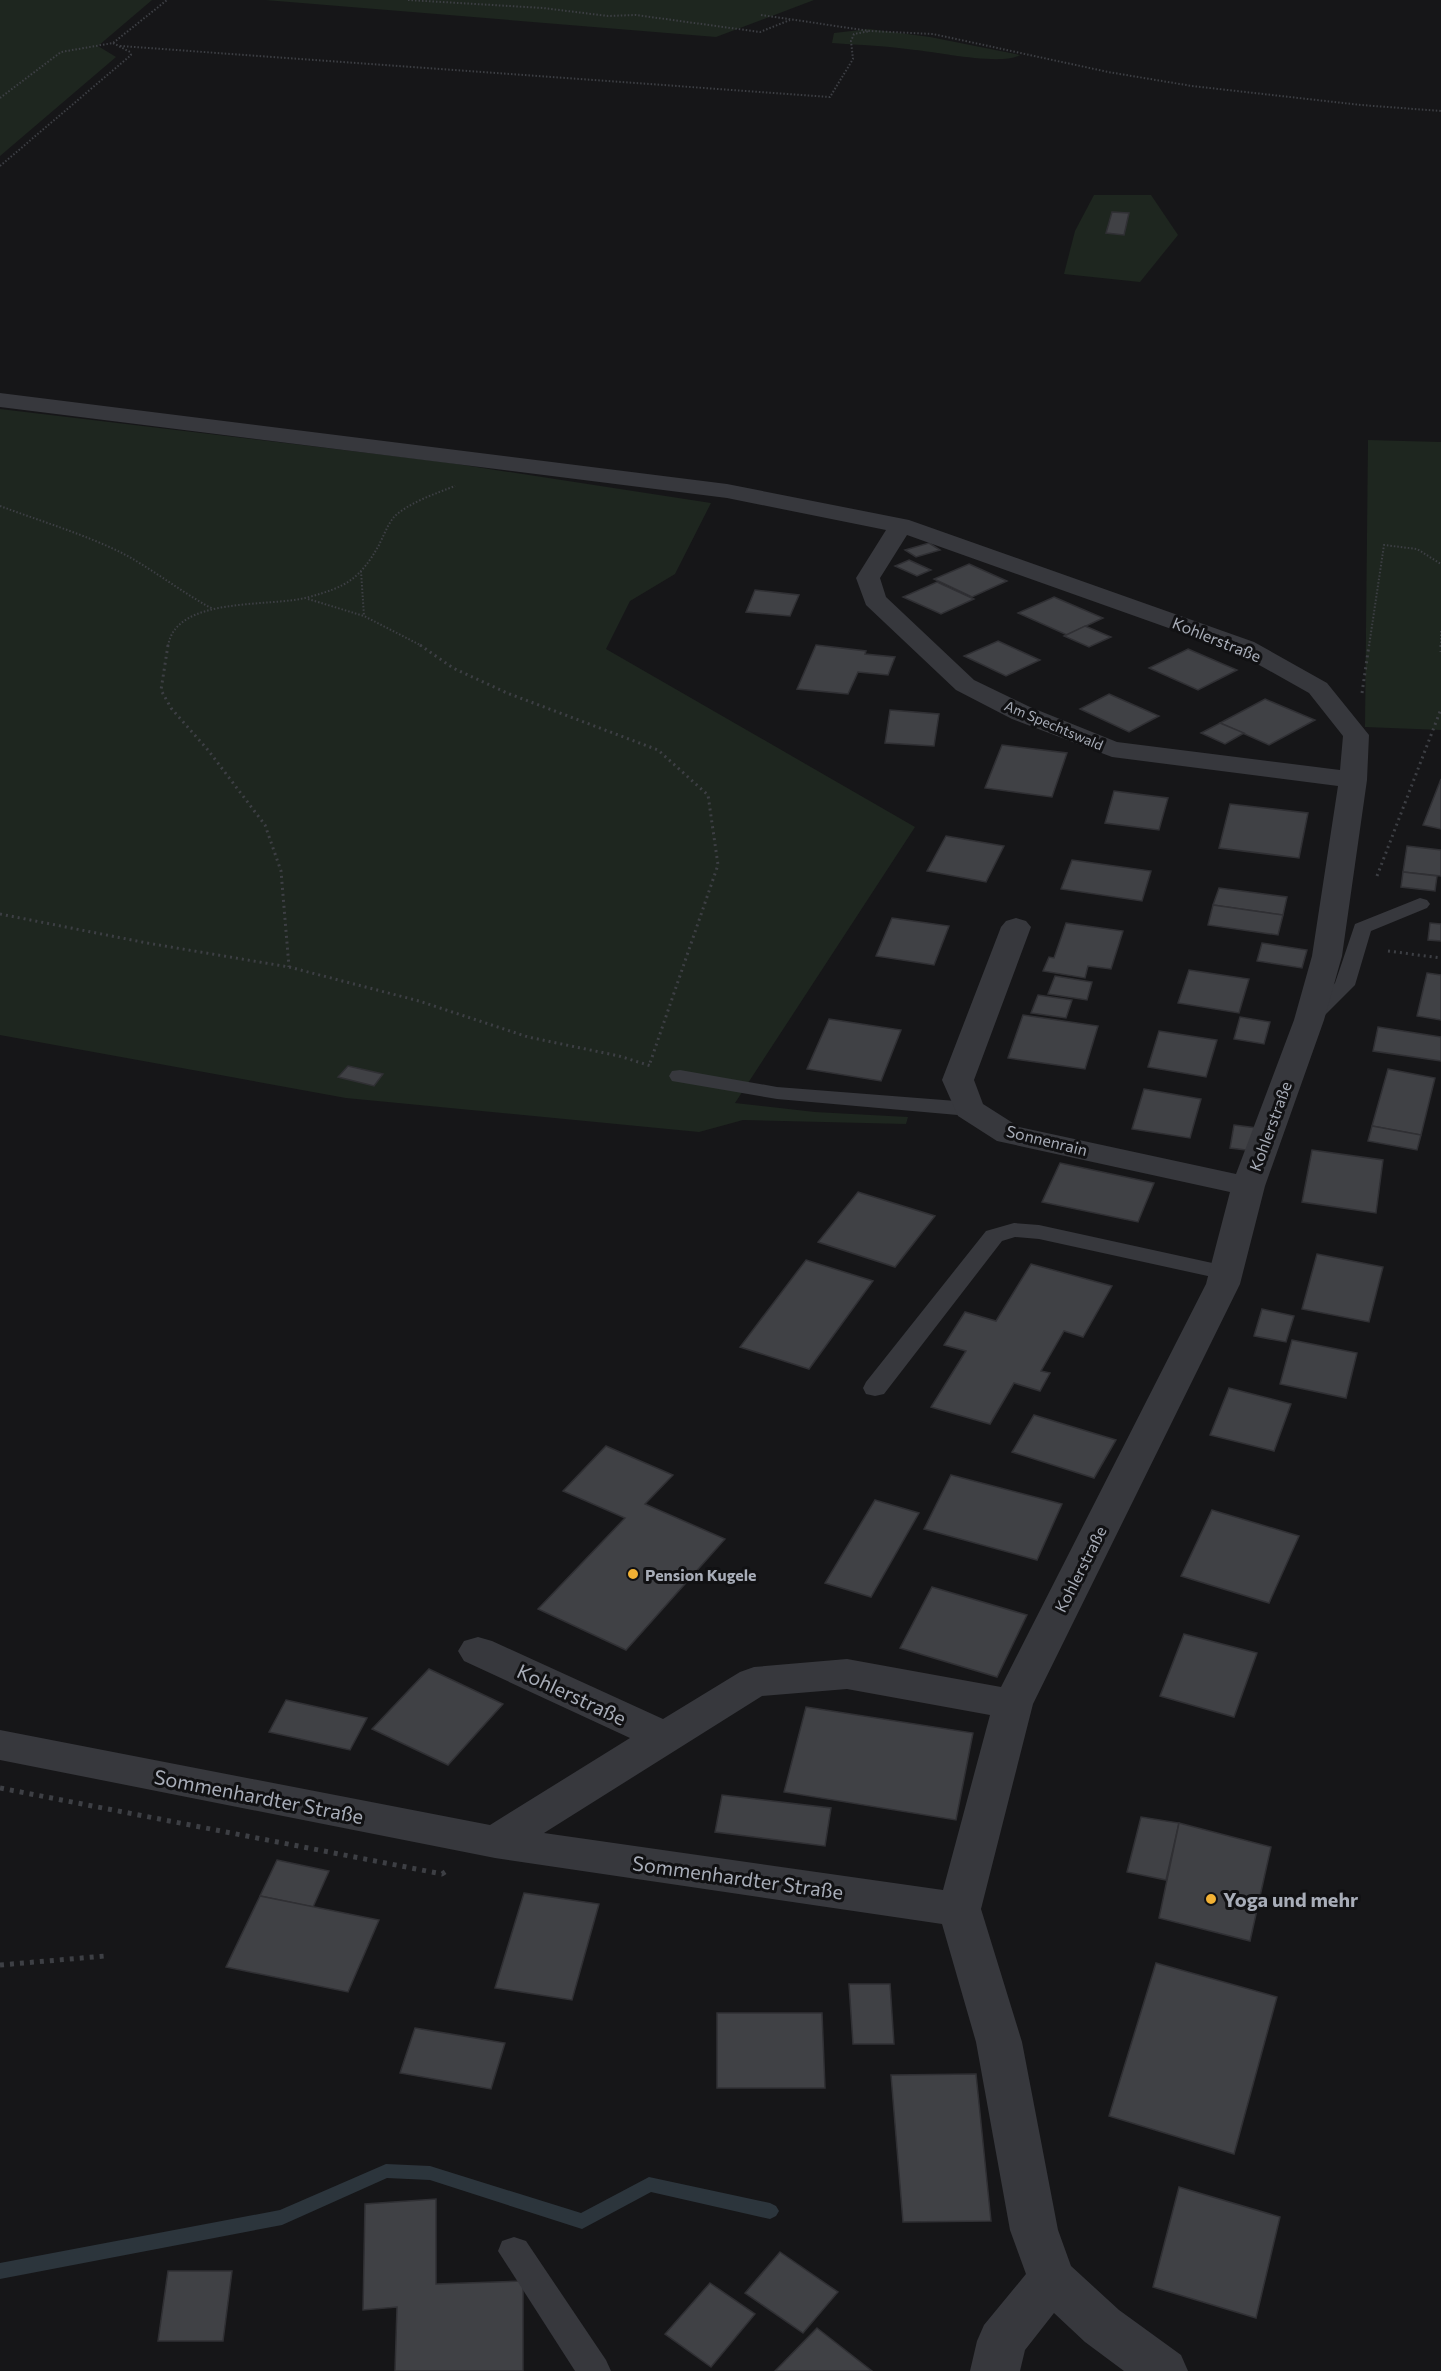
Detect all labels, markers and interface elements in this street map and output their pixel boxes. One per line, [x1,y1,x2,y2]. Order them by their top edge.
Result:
street label: Kohlerstraße [1170,613,1264,665]
street label: Am Spechtswald [1002,697,1106,753]
street label: Kohlerstraße [1245,1079,1295,1173]
street label: Sonnenrain [1005,1121,1089,1159]
street label: Kohlerstraße [1050,1523,1110,1615]
place label: Pension Kugele [645,1565,757,1584]
marker: Pension Kugele [626,1567,640,1581]
street label: Kohlerstraße [514,1658,630,1730]
street label: Sommenhardter Straße [152,1764,366,1828]
street label: Sommenhardter Straße [631,1850,845,1904]
place label: Yoga und mehr [1223,1887,1358,1911]
marker: Yoga und mehr [1204,1892,1218,1906]

